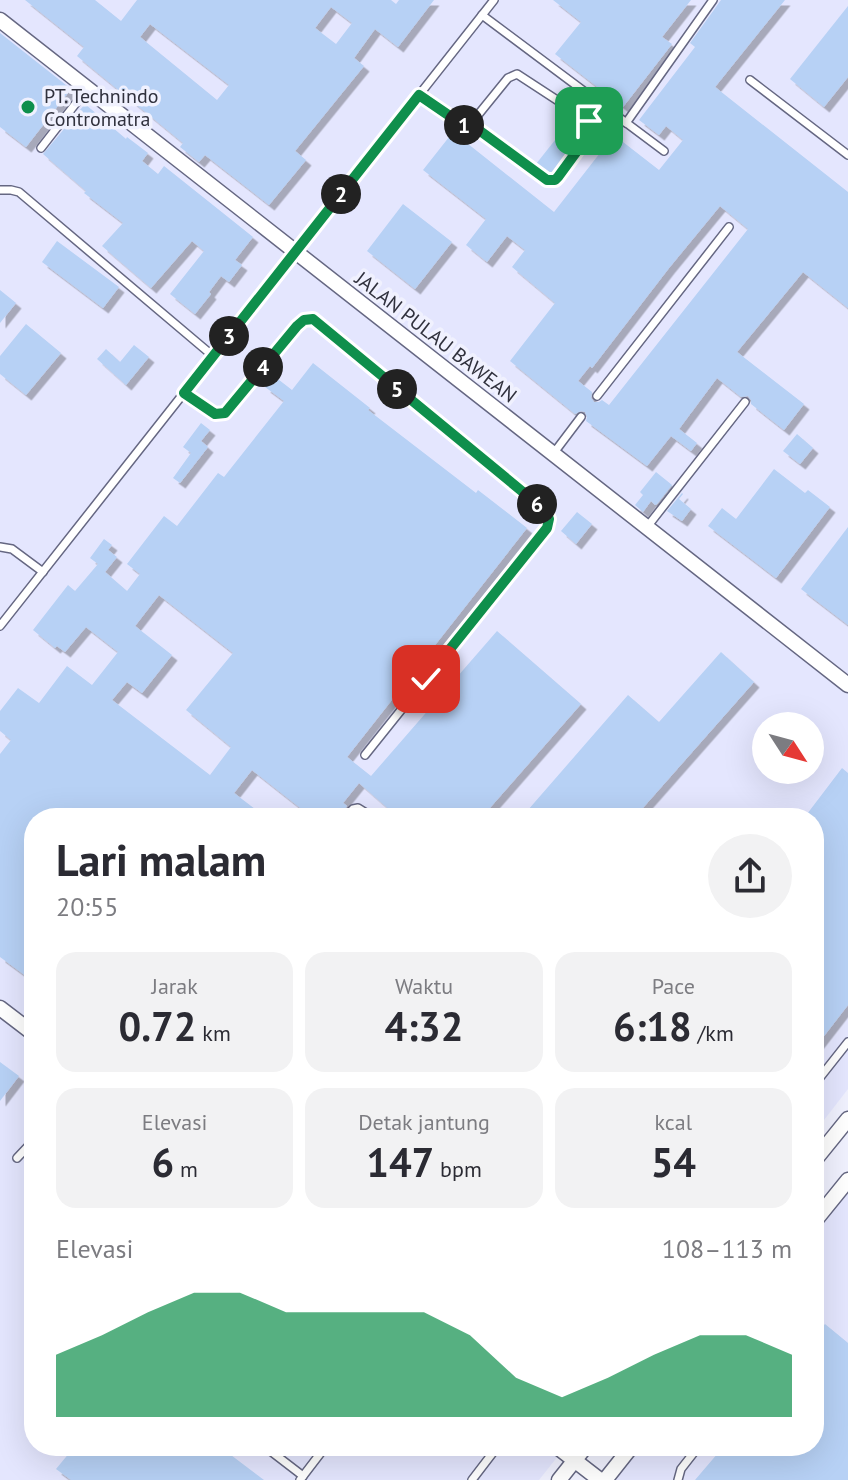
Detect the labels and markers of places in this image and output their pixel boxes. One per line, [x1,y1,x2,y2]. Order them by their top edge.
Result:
place label: PT. Technindo Contromatra [44,83,159,132]
pin [555,87,623,155]
marker: PT. Technindo Contromatra [19,98,37,116]
pin: 1 [444,105,484,145]
pin: 2 [321,174,361,214]
pin: 3 [209,316,249,356]
pin: 4 [243,347,283,387]
pin: 5 [377,369,417,409]
pin: 6 [517,484,557,524]
pin [392,645,460,713]

